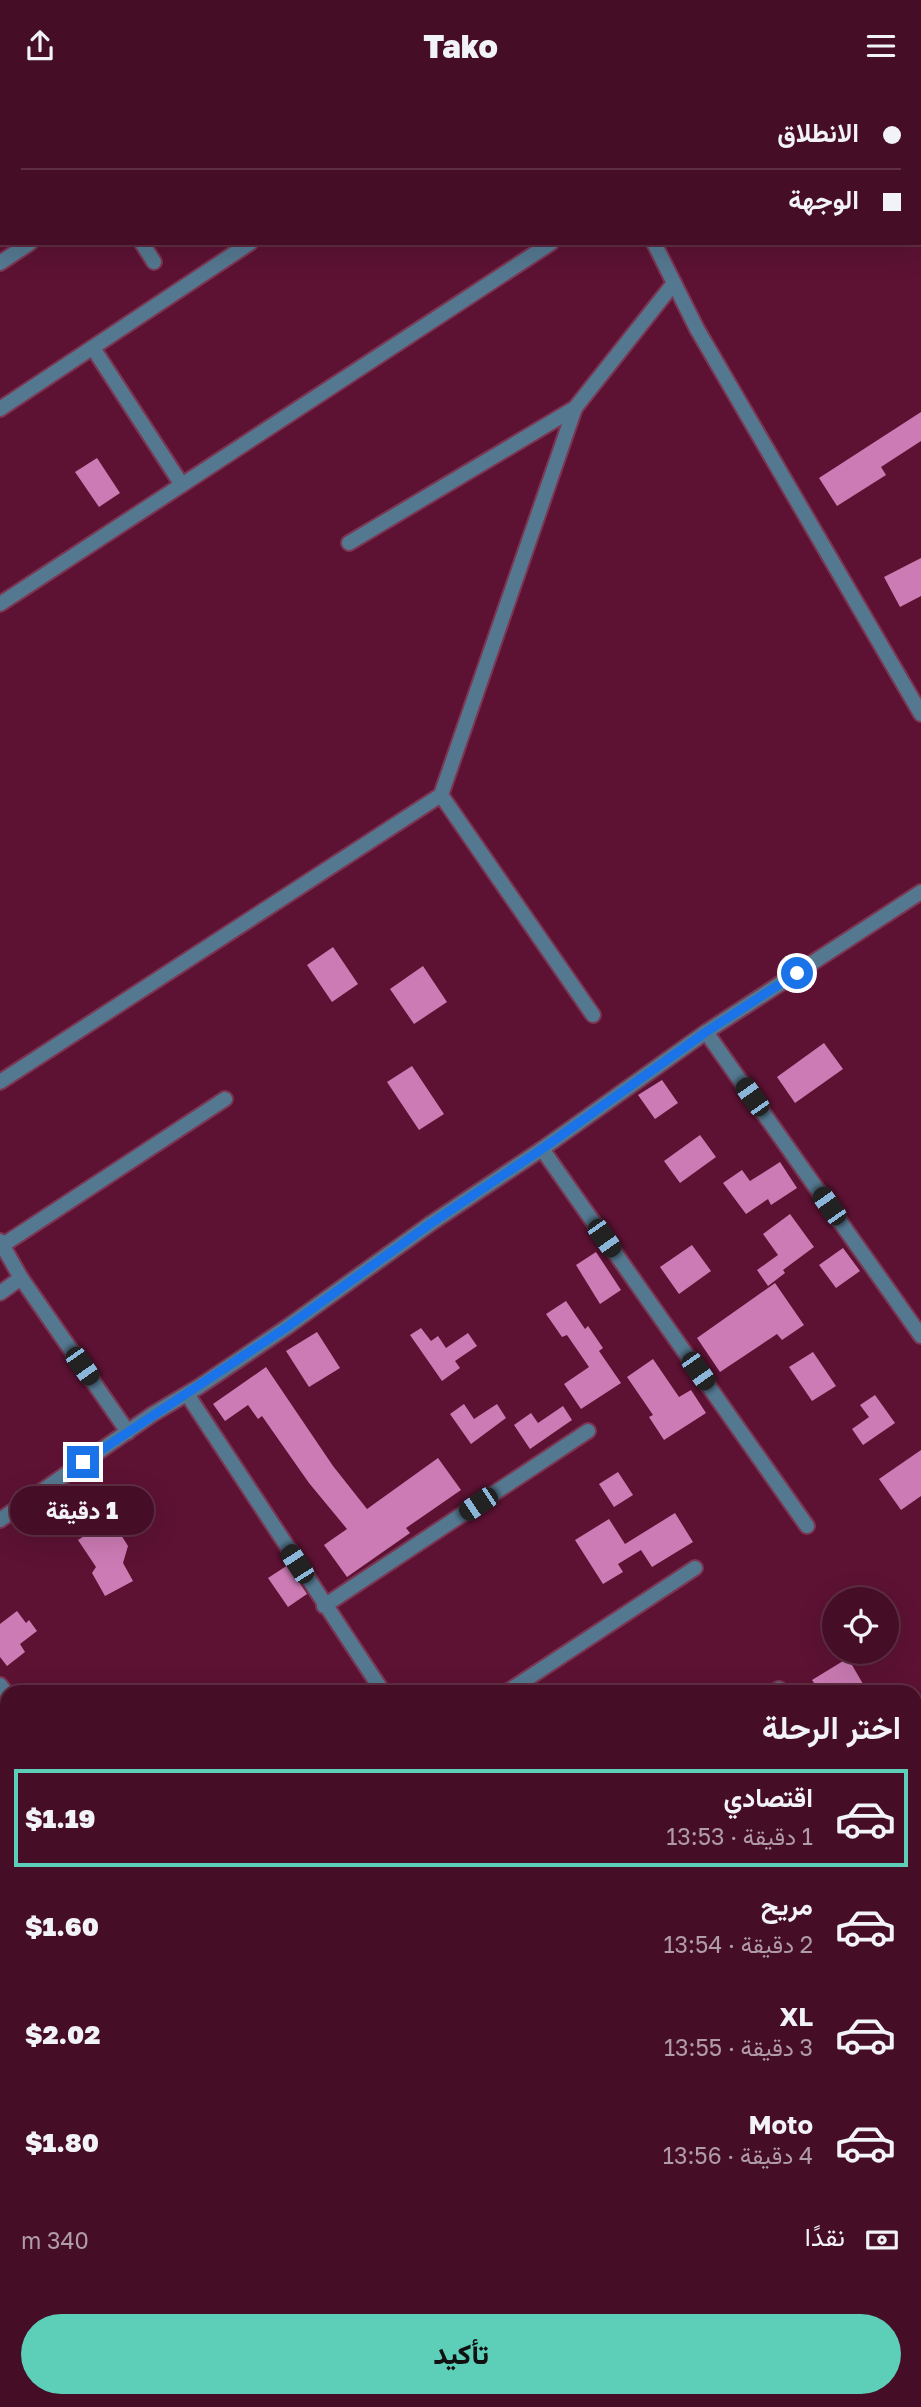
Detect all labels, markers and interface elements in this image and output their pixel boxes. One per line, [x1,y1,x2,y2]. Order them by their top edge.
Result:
icon: share [21,27,59,65]
text: Tako [423,27,498,65]
icon: menu [862,27,900,65]
text: الانطلاق [777,117,859,148]
text: الوجهة [788,184,859,215]
route start [781,957,813,989]
car [732,1074,773,1120]
car [809,1183,850,1229]
car [584,1215,625,1261]
car [62,1343,103,1389]
car [678,1348,719,1394]
route end [67,1446,99,1478]
car [455,1484,502,1524]
callout: 1 دقيقة [11,1487,155,1535]
text: 1 دقيقة [46,1496,118,1524]
car [277,1541,318,1587]
map controls [822,1587,899,1664]
button: locate [822,1587,899,1664]
text: اختر الرحلة [762,1708,901,1746]
text: اقتصادي [724,1782,813,1813]
icon: car [834,1787,897,1850]
text: $1.19 [25,1803,95,1834]
text: 1 دقيقة · 13:53 [666,1822,813,1850]
text: مريح [761,1890,813,1921]
icon: car [834,1895,897,1958]
text: $1.60 [25,1911,99,1942]
text: 2 دقيقة · 13:54 [663,1930,813,1958]
text: XL [779,2001,813,2032]
icon: car [834,2003,897,2066]
text: $2.02 [25,2019,100,2050]
text: 3 دقيقة · 13:55 [664,2033,813,2061]
text: Moto [748,2109,813,2140]
icon: car [834,2111,897,2174]
text: $1.80 [25,2127,99,2158]
text: 4 دقيقة · 13:56 [663,2141,813,2169]
text: نقدًا [805,2221,845,2252]
icon: cash [863,2221,901,2259]
text: 340 m [21,2226,89,2254]
button: تأكيد [21,2314,901,2394]

